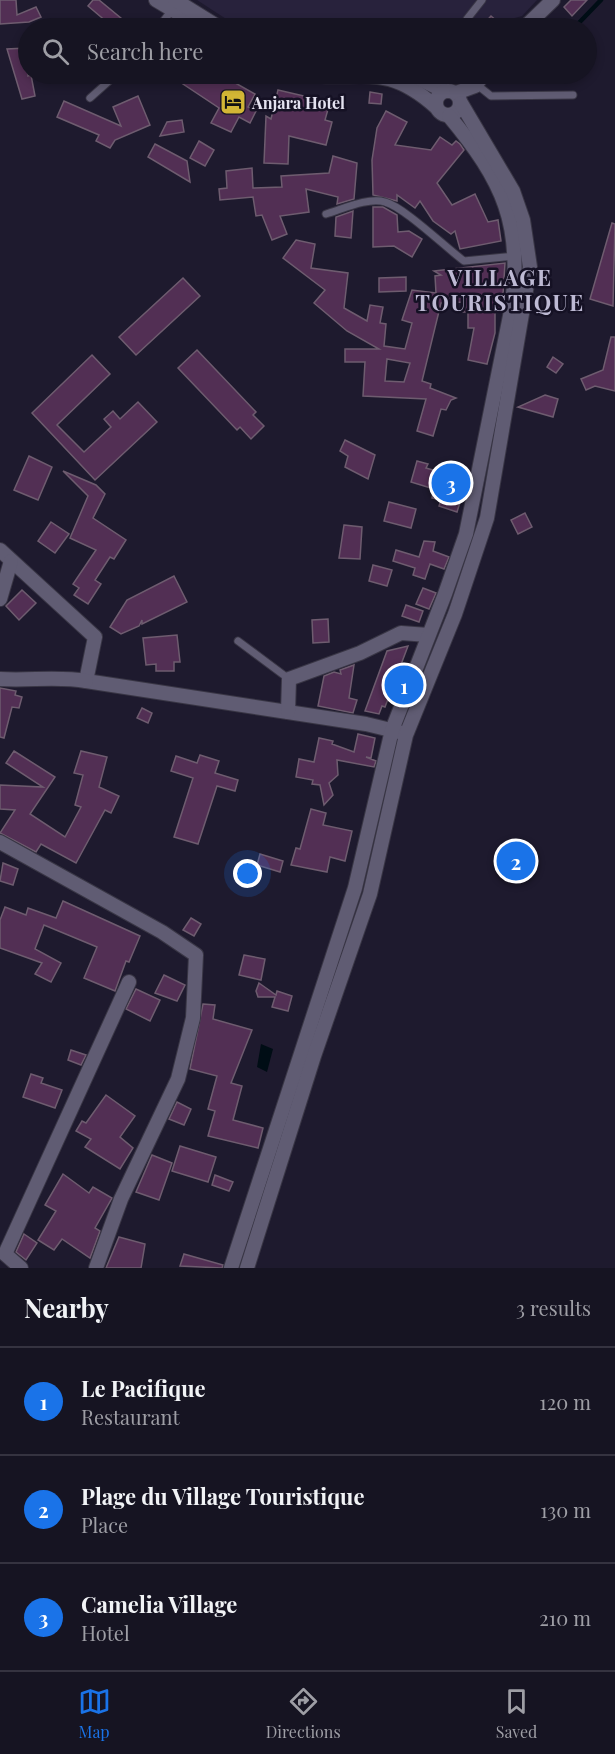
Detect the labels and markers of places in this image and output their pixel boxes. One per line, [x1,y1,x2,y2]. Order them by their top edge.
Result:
hotel icon: Anjara Hotel [218,87,248,117]
place label: Anjara Hotel [251,92,345,113]
pin: 3 [432,460,470,506]
pin: 1 [384,662,424,708]
pin: 2 [496,838,536,884]

